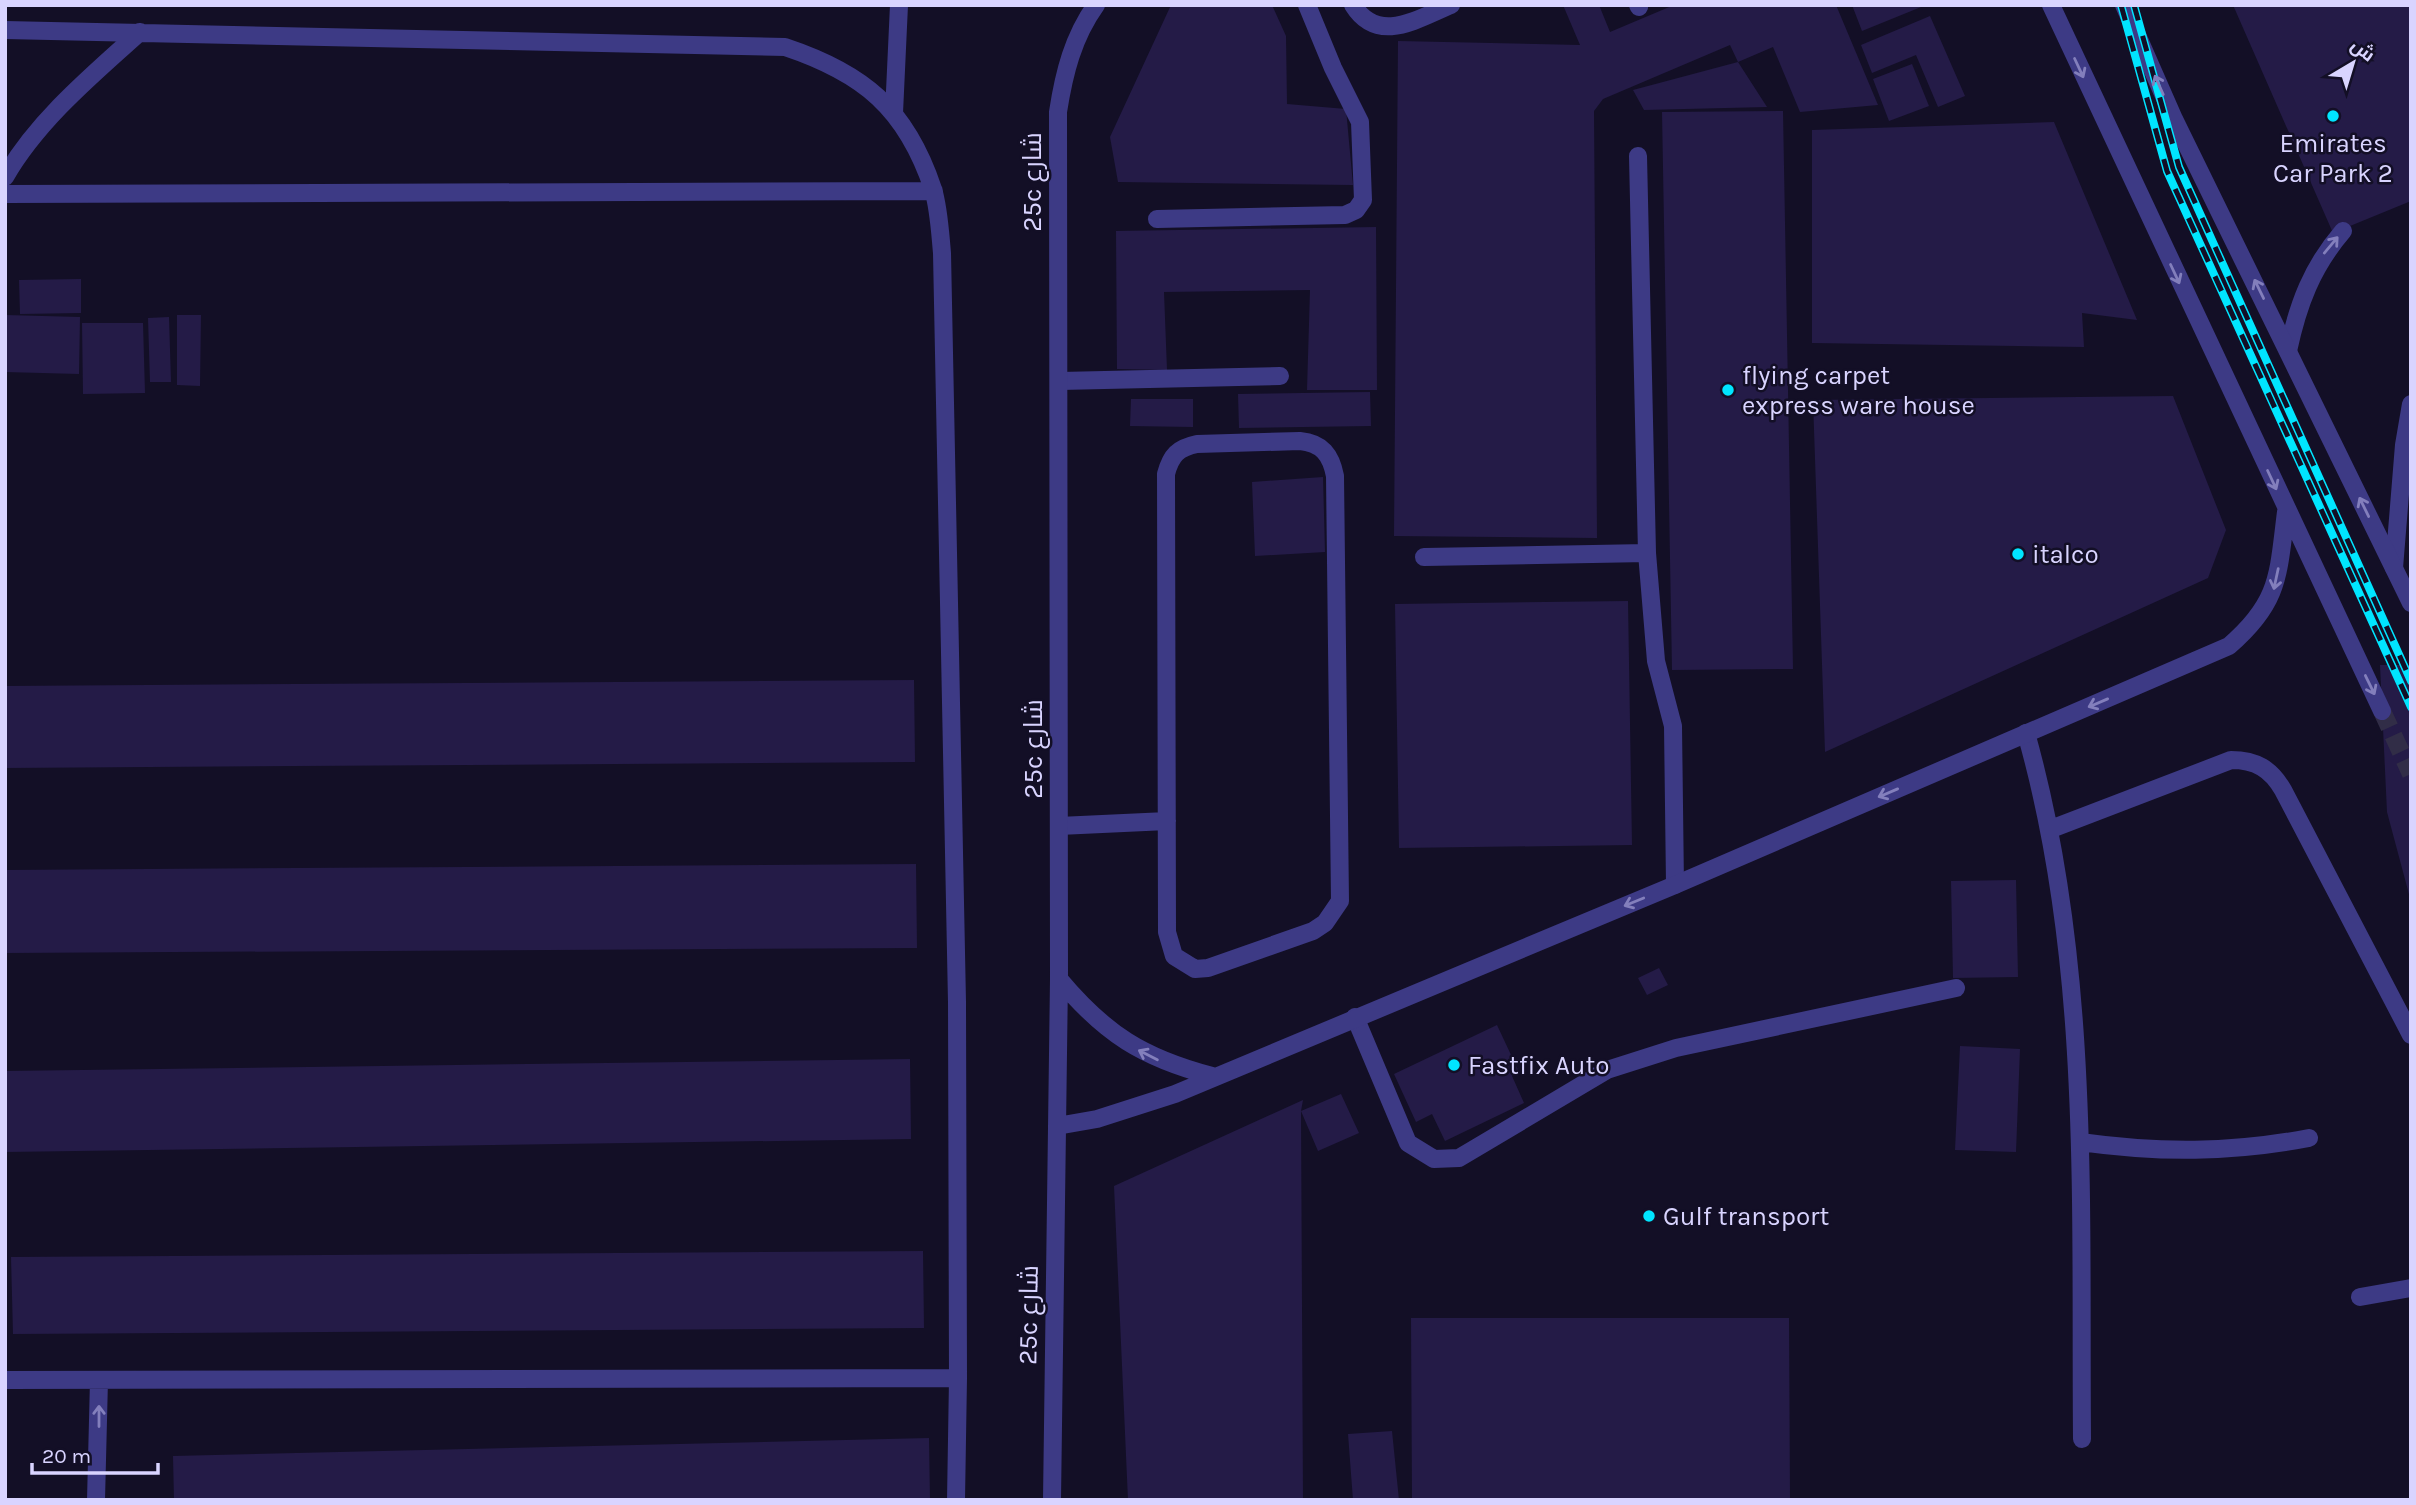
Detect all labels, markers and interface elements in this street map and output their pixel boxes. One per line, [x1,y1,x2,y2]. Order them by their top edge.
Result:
north arrow [2318,28,2388,98]
text: ش [2346,34,2379,67]
one-way arrow [2073,57,2086,78]
one-way arrow [2152,75,2165,96]
marker: Emirates Car Park 2 [2325,108,2341,124]
place label: Emirates Car Park 2 [2273,128,2393,189]
street label: 25c شارع [1017,132,1049,232]
one-way arrow [2324,236,2339,254]
one-way arrow [2169,263,2182,284]
one-way arrow [2251,279,2265,300]
place label: flying carpet express ware house [1742,360,1975,421]
marker: flying carpet express ware house [1720,382,1736,398]
one-way arrow [2265,469,2279,490]
one-way arrow [2357,497,2370,518]
place label: italco [2032,539,2099,570]
marker: italco [2010,546,2026,562]
one-way arrow [2269,567,2283,590]
one-way arrow [2364,674,2377,695]
one-way arrow [2087,698,2109,711]
street label: 25c شارع [1018,699,1050,799]
one-way arrow [1878,787,1900,800]
one-way arrow [1624,896,1646,909]
one-way arrow [1138,1047,1159,1061]
place label: Fastfix Auto [1468,1050,1610,1081]
marker: Fastfix Auto [1446,1057,1462,1073]
place label: Gulf transport [1663,1201,1829,1232]
marker: Gulf transport [1641,1208,1657,1224]
street label: 25c شارع [1012,1265,1046,1365]
one-way arrow [92,1404,106,1427]
scale bar [32,1432,158,1476]
text: 20 m [42,1444,91,1468]

